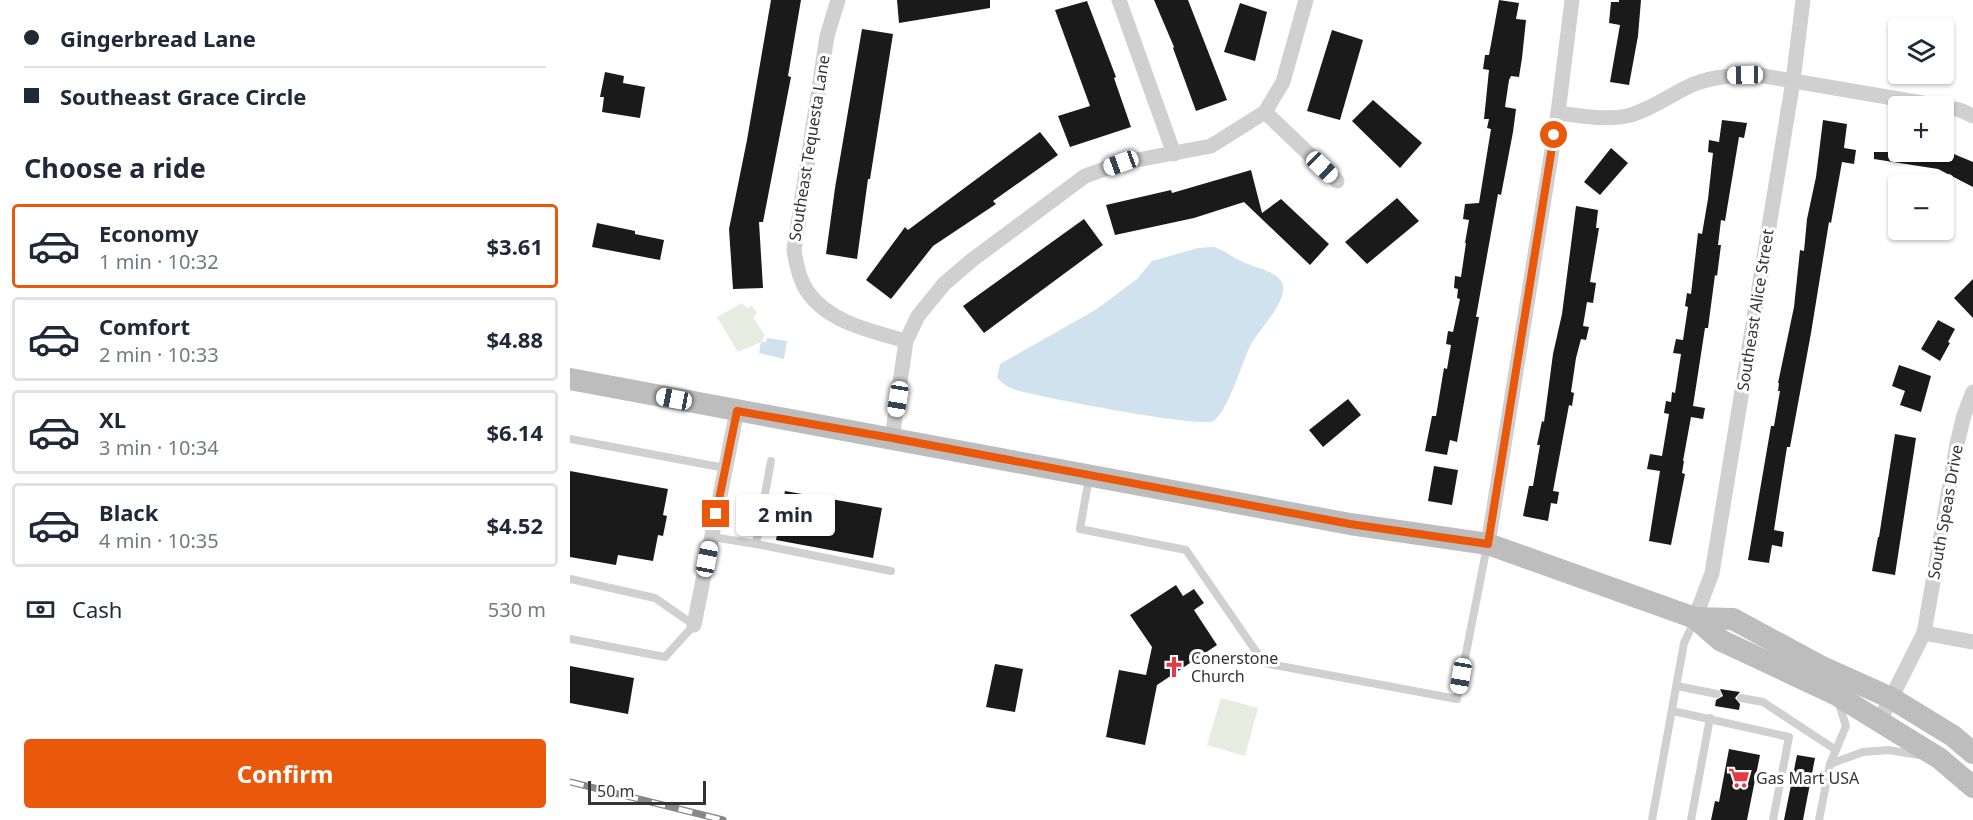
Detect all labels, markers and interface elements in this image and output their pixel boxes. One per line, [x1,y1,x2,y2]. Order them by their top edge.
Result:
map controls [1888,18,1954,240]
button: layers [1888,18,1954,84]
text: Gingerbread Lane [60,23,256,53]
street label: Southeast Tequesta Lane [783,53,835,243]
car [1727,66,1763,84]
text: Southeast Grace Circle [60,81,307,111]
button: + [1888,96,1954,162]
route start [1540,121,1567,148]
car [1101,148,1141,178]
car [1303,148,1341,186]
text: Choose a ride [24,149,206,186]
button: − [1888,174,1954,240]
text: Economy [99,218,198,248]
icon: car [27,219,81,273]
street label: Southeast Alice Street [1731,227,1779,393]
text: $3.61 [486,231,543,261]
text: 1 min · 10:32 [99,248,219,275]
text: Comfort [99,311,190,341]
icon: car [27,312,81,366]
text: $4.88 [486,324,543,354]
text: 2 min · 10:33 [99,341,219,368]
car [886,380,910,418]
car [655,387,693,411]
text: XL [99,404,126,434]
icon: car [27,405,81,459]
text: $6.14 [486,417,543,447]
text: 3 min · 10:34 [99,434,219,461]
street label: South Speas Drive [1922,443,1968,581]
callout: 2 min [737,493,836,535]
text: Black [99,497,158,527]
icon: car [27,498,81,552]
route end [702,500,729,527]
text: 2 min [758,501,813,528]
text: $4.52 [486,510,543,540]
text: 4 min · 10:35 [99,527,219,554]
car [695,540,719,578]
icon: cash [24,593,57,626]
text: Cash [72,594,122,624]
text: 530 m [488,596,546,623]
place label: Conerstone Church [1191,647,1278,687]
church icon: Conerstone Church [1162,655,1186,679]
car [1449,657,1473,695]
button: Confirm [24,739,546,808]
supermarket icon: Gas Mart USA [1727,766,1751,790]
place label: Gas Mart USA [1756,767,1860,789]
scale bar [588,778,706,806]
text: 50 m [597,780,634,802]

